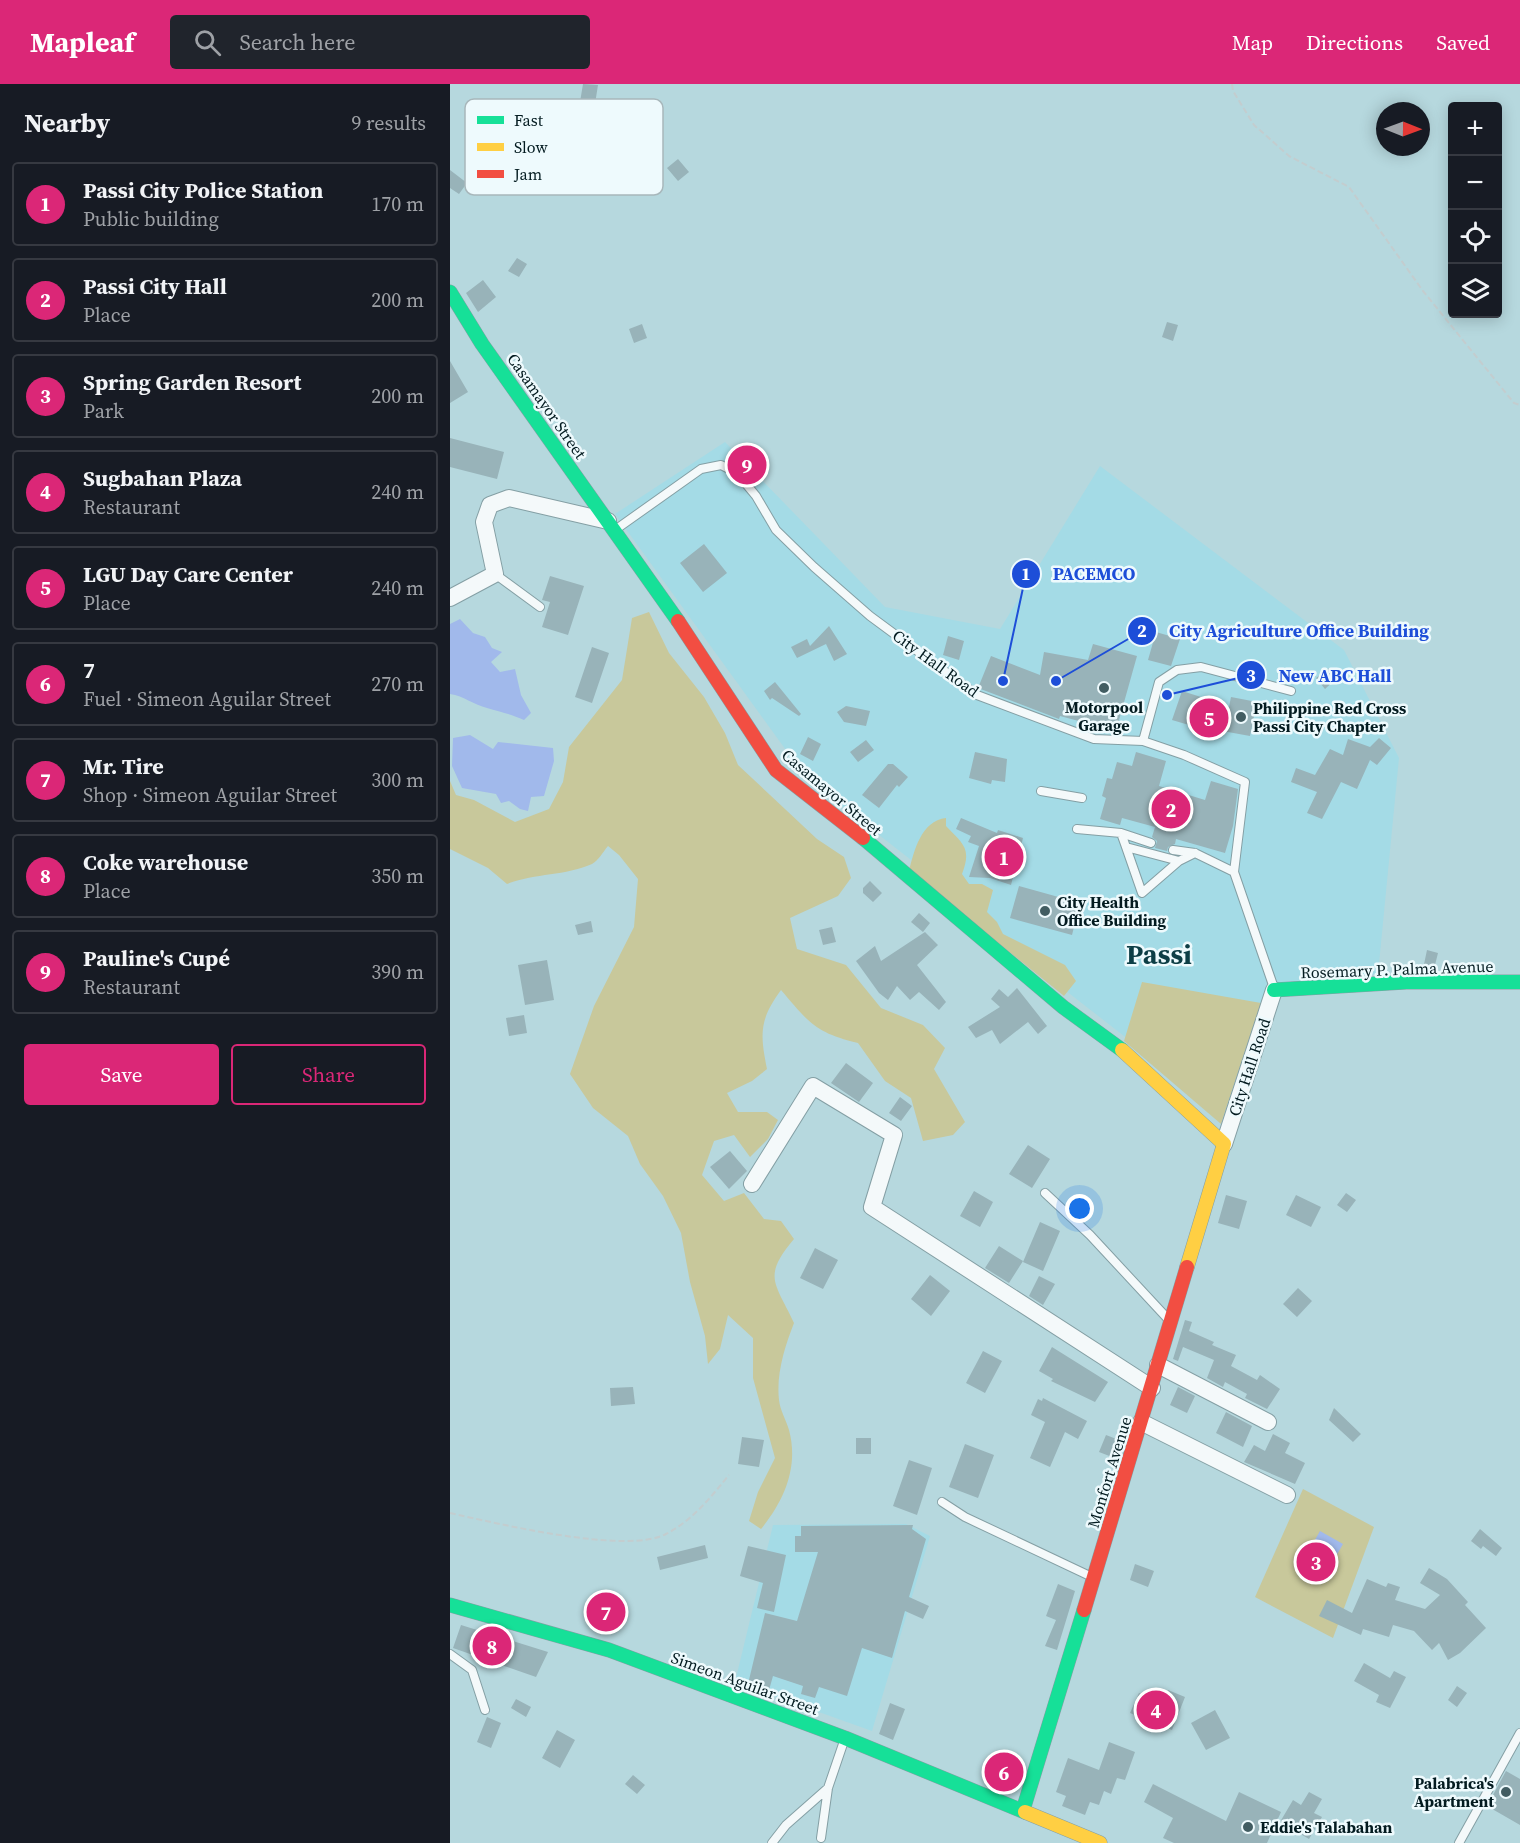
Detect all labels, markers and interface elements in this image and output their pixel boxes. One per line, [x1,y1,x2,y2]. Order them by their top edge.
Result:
search box [170,15,590,69]
text: Mapleaf [30,23,134,61]
icon: search [191,26,224,59]
text: Search here [239,27,355,57]
text: Map [1232,28,1273,57]
text: Directions [1306,28,1403,57]
text: Saved [1436,28,1490,57]
legend [465,99,663,195]
north arrow [1376,102,1430,156]
map controls [1448,102,1502,318]
button: + [1448,102,1502,156]
text: Nearby [24,105,110,141]
text: 9 results [351,109,426,137]
text: Fast [514,109,544,131]
text: Slow [514,136,549,158]
button: − [1448,156,1502,210]
text: Jam [513,163,542,185]
text: Passi City Police Station [83,175,323,205]
text: 1 [40,190,51,218]
text: 170 m [371,190,424,218]
text: Public building [83,205,219,233]
button: locate [1448,210,1502,264]
button: layers [1448,264,1502,318]
text: Passi City Hall [83,271,227,301]
text: 2 [40,286,51,314]
text: 200 m [371,286,424,314]
text: Place [83,301,131,329]
street label: Casamayor Street [502,349,592,464]
text: Spring Garden Resort [83,367,301,397]
text: 3 [40,382,51,410]
text: 200 m [371,382,424,410]
text: Park [83,397,124,425]
pin: 9 [728,442,766,488]
text: Sugbahan Plaza [83,463,242,493]
text: 4 [40,478,51,506]
text: 240 m [371,478,424,506]
text: Restaurant [83,493,180,521]
callout: PACEMCO [1011,556,1147,592]
text: LGU Day Care Center [83,559,293,589]
text: 1 [1021,561,1031,586]
text: PACEMCO [1053,561,1136,586]
text: 5 [40,574,51,602]
text: 240 m [371,574,424,602]
text: Place [83,589,131,617]
callout: City Agriculture Office Building [1127,613,1441,649]
text: 2 [1137,618,1147,643]
text: City Agriculture Office Building [1169,618,1429,643]
street label: City Hall Road [888,624,984,702]
text: 7 [83,655,95,685]
callout: New ABC Hall [1236,657,1404,693]
text: 3 [1246,663,1256,688]
text: New ABC Hall [1278,663,1392,688]
text: 6 [40,670,51,698]
text: 270 m [371,670,424,698]
marker: Motorpool Garage [1097,681,1111,695]
text: Fuel · Simeon Aguilar Street [83,685,331,713]
place label: Motorpool Garage [1065,696,1143,736]
pin: 5 [1190,696,1228,740]
place label: Philippine Red Cross Passi City Chapter [1253,697,1406,737]
marker: Philippine Red Cross Passi City Chapter [1234,710,1248,724]
street label: Casamayor Street [777,744,887,841]
text: Mr. Tire [83,751,164,781]
text: 7 [40,766,51,794]
text: 300 m [371,766,424,794]
text: Shop · Simeon Aguilar Street [83,781,337,809]
pin: 2 [1152,786,1190,832]
pin: 1 [984,834,1024,880]
text: Coke warehouse [83,847,248,877]
text: 8 [40,862,51,890]
text: 350 m [371,862,424,890]
text: Place [83,877,131,905]
place label: City Health Office Building [1057,891,1167,931]
marker: City Health Office Building [1038,904,1052,918]
district label: Passi [1126,935,1192,973]
text: Pauline's Cupé [83,943,230,973]
street label: Rosemary P. Palma Avenue [1300,955,1494,983]
text: 9 [40,958,51,986]
text: 390 m [371,958,424,986]
text: Restaurant [83,973,180,1001]
street label: City Hall Road [1223,1015,1275,1119]
button: Save [24,1044,219,1105]
button: Share [231,1044,426,1105]
your location [1065,1194,1094,1223]
street label: Monfort Avenue [1082,1414,1136,1530]
pin: 3 [1296,1540,1336,1584]
pin: 7 [586,1590,626,1634]
pin: 8 [472,1624,512,1668]
street label: Simeon Aguilar Street [668,1646,822,1720]
pin: 4 [1136,1688,1176,1732]
pin: 6 [984,1750,1024,1794]
place label: Palabrica's Apartment [1414,1772,1494,1812]
marker: Palabrica's Apartment [1499,1785,1513,1799]
place label: Eddie's Talabahan [1260,1816,1393,1838]
marker: Eddie's Talabahan [1241,1820,1255,1834]

